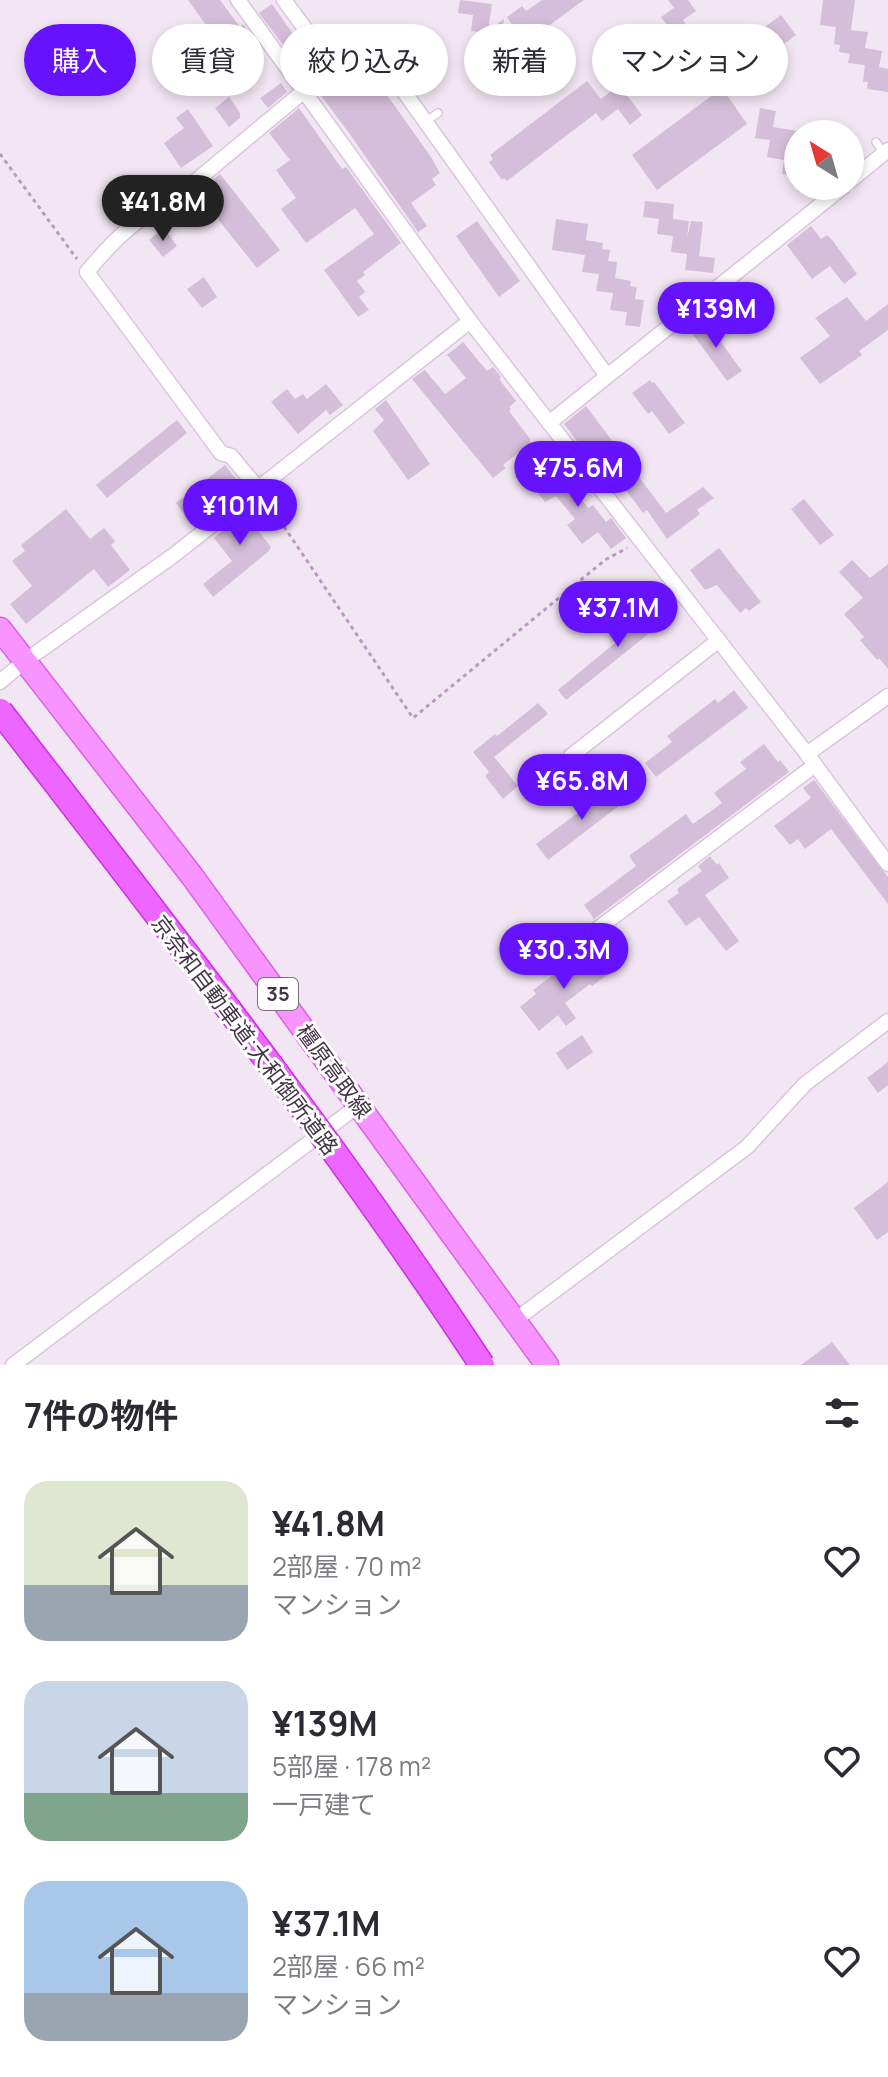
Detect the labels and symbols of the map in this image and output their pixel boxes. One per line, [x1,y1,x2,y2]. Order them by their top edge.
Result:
north arrow [784,120,864,200]
pin: ¥41.8M [98,175,228,243]
pin: ¥139M [660,282,772,350]
pin: ¥75.6M [513,441,643,509]
pin: ¥101M [184,479,296,547]
pin: ¥37.1M [553,581,683,649]
pin: ¥65.8M [517,754,647,822]
street label: 京奈和自動車道;大和御所道路 [145,909,345,1161]
pin: ¥30.3M [499,923,629,991]
road number: 35 [258,978,298,1010]
street label: 橿原高取線 [290,1018,378,1124]

